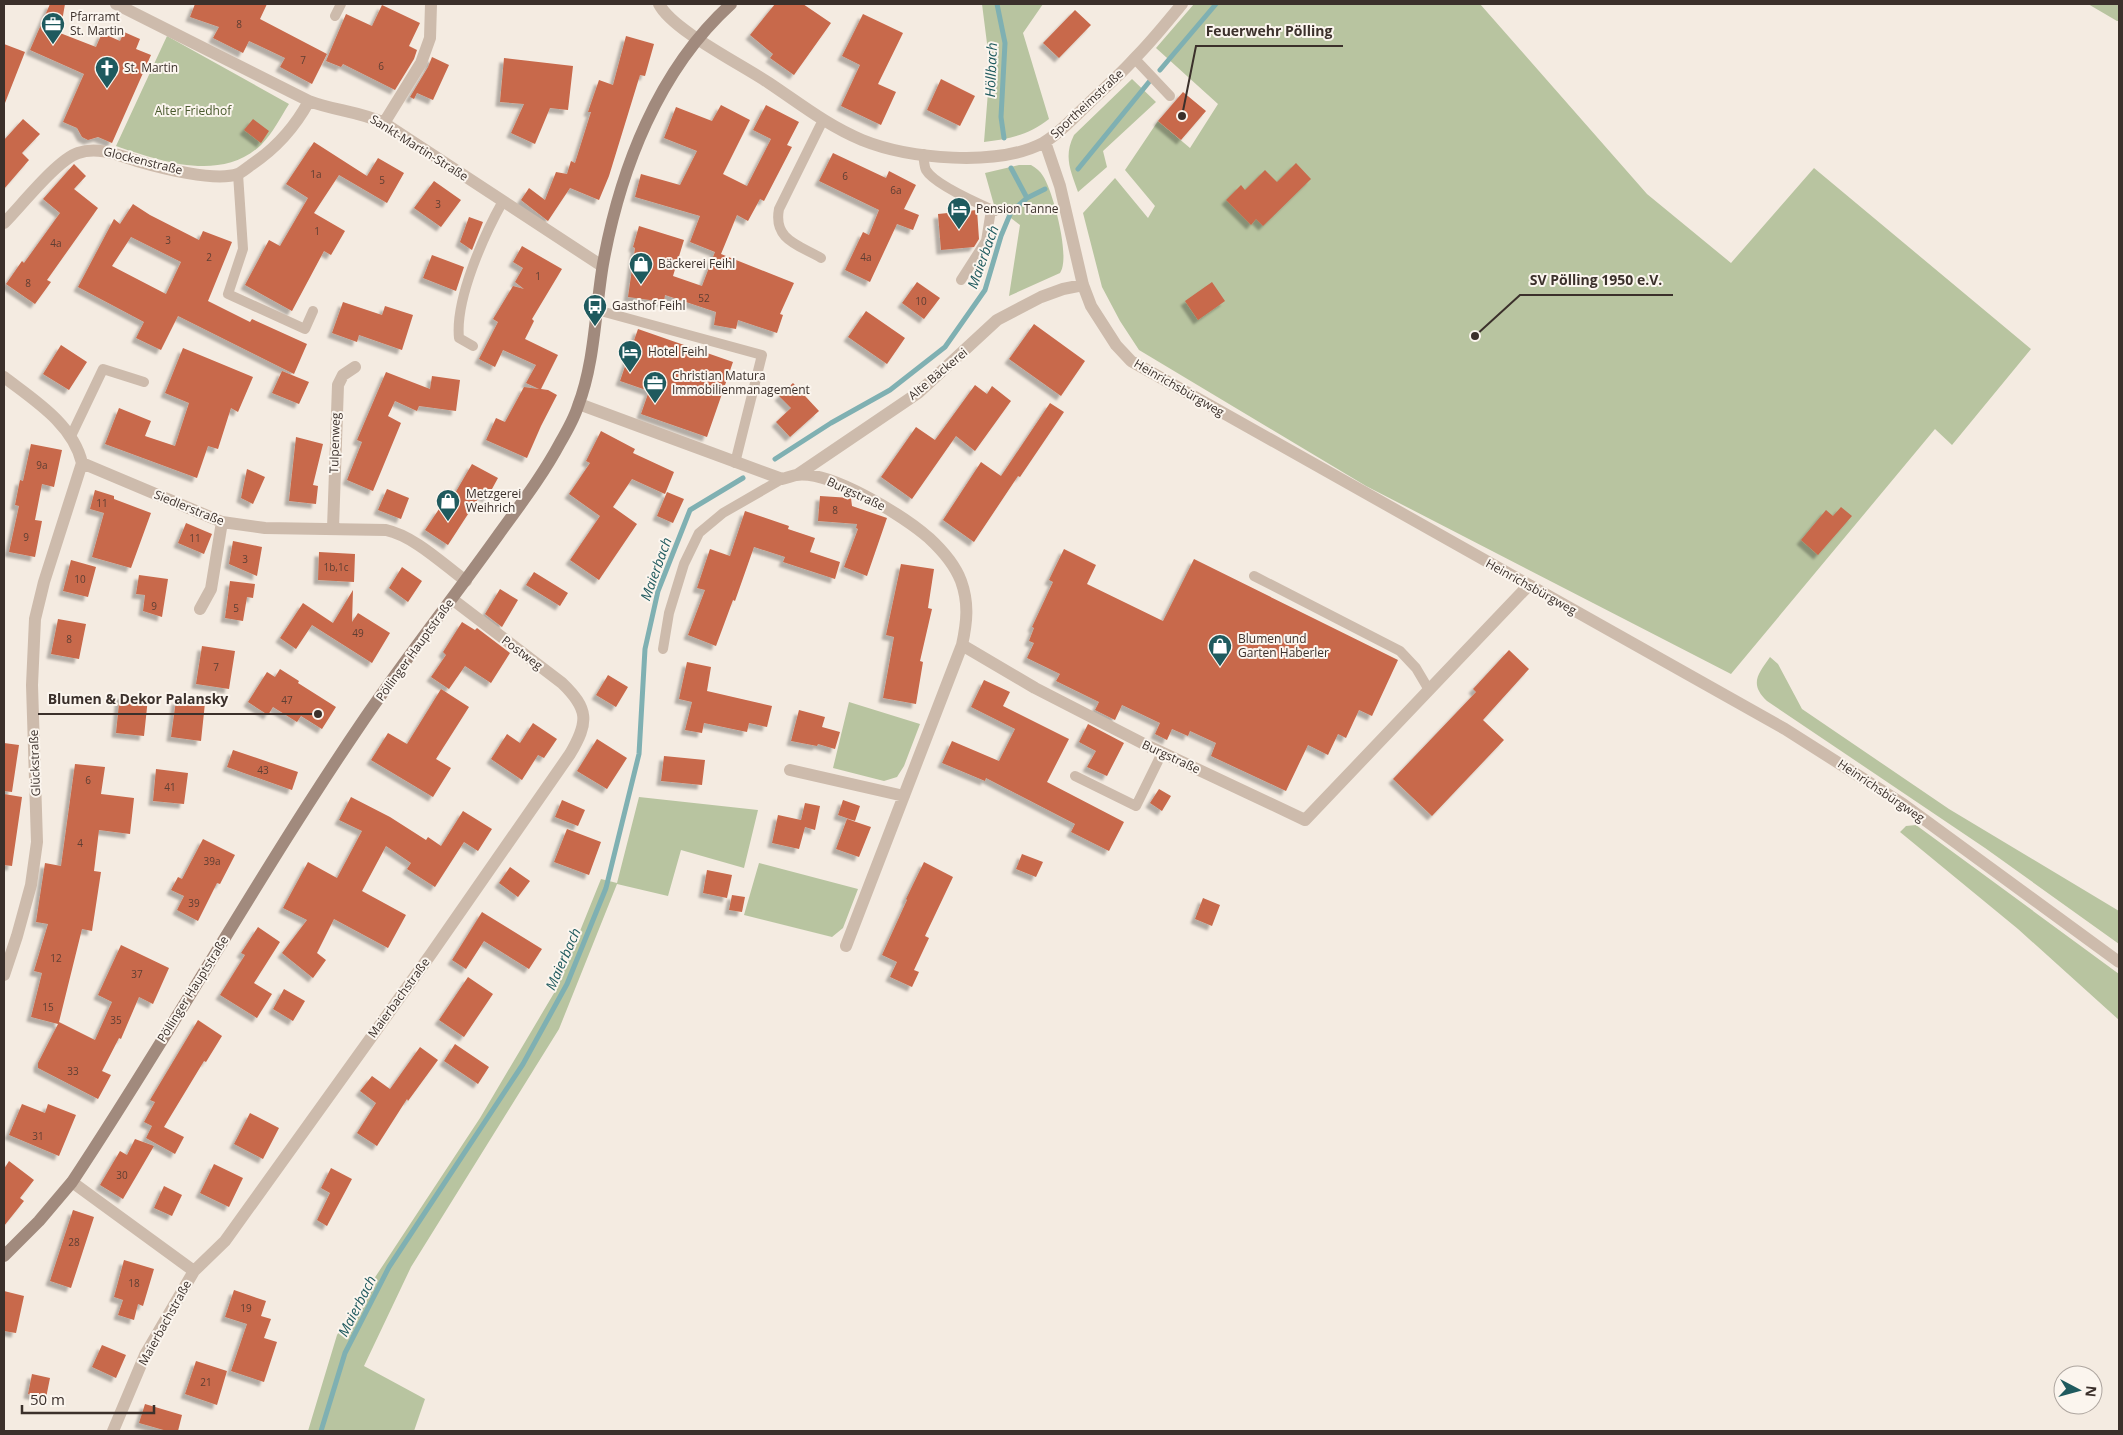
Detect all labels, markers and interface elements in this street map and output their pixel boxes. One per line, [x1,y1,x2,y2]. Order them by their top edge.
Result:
place label: Pfarramt St. Martin [70,8,124,39]
office icon: Pfarramt St. Martin [40,11,66,45]
house number: 8 [236,17,242,31]
callout: Feuerwehr Pölling [1196,17,1343,46]
text: Feuerwehr Pölling [1206,21,1332,40]
water label: Höllbach [980,42,1001,98]
house number: 7 [300,53,306,67]
church icon: St. Martin [94,55,120,89]
place label: St. Martin [124,59,178,76]
house number: 6 [378,59,384,73]
street label: Sportheimstraße [1046,65,1127,142]
park label: Alter Friedhof [155,102,232,119]
street label: Sankt-Martin-Straße [367,111,472,185]
street label: Glockenstraße [102,142,185,179]
house number: 1a [310,167,322,181]
house number: 6 [842,169,848,183]
house number: 5 [379,173,385,187]
house number: 6a [890,183,902,197]
hotel icon: Pension Tanne [946,196,972,230]
house number: 3 [435,197,441,211]
place label: Pension Tanne [976,200,1059,217]
water label: Maierbach [962,223,1003,291]
house number: 1 [314,224,320,238]
house number: 3 [165,233,171,247]
house number: 4a [50,236,62,250]
house number: 2 [206,250,212,264]
house number: 4a [860,250,872,264]
shop icon: Bäckerei Feihl [628,251,654,285]
place label: Bäckerei Feihl [658,255,735,272]
callout: SV Pölling 1950 e.V. [1520,266,1673,295]
house number: 1 [535,269,541,283]
text: SV Pölling 1950 e.V. [1530,270,1662,289]
house number: 8 [25,276,31,290]
house number: 52 [698,291,710,305]
bus stop icon: Gasthof Feihl [582,293,608,327]
house number: 10 [915,294,927,308]
place label: Gasthof Feihl [612,297,685,314]
hotel icon: Hotel Feihl [617,339,643,373]
place label: Hotel Feihl [648,343,708,360]
street label: Alte Bäckerei [904,344,971,403]
street label: Heinrichsbürgweg [1131,355,1228,421]
place label: Christian Matura Immobilienmanagement [672,367,810,398]
office icon: Christian Matura Immobilienmanagement [642,370,668,404]
street label: Tulpenweg [325,412,344,474]
house number: 9a [36,458,48,472]
street label: Burgstraße [824,473,888,515]
place label: Metzgerei Weihrich [466,485,521,516]
street label: Siedlerstraße [152,486,227,529]
shop icon: Metzgerei Weihrich [435,488,461,522]
house number: 11 [96,496,108,510]
house number: 8 [832,503,838,517]
house number: 9 [23,530,29,544]
house number: 11 [189,531,201,545]
water label: Maierbach [635,535,676,603]
house number: 3 [242,552,248,566]
street label: Heinrichsbürgweg [1483,555,1580,619]
house number: 1b,1c [324,560,349,574]
house number: 10 [74,572,86,586]
street label: Pöllinger Hauptstraße [372,595,458,704]
house number: 9 [151,599,157,613]
house number: 5 [233,601,239,615]
house number: 49 [352,626,364,640]
place label: Blumen und Garten Haberler [1238,630,1329,661]
house number: 8 [66,632,72,646]
street label: Postweg [498,632,547,674]
shop icon: Blumen und Garten Haberler [1207,633,1233,667]
house number: 7 [213,660,219,674]
callout: Blumen & Dekor Palansky [38,685,239,714]
text: Blumen & Dekor Palansky [48,689,228,708]
house number: 47 [281,693,293,707]
street label: Glückstraße [25,729,44,797]
street label: Burgstraße [1139,736,1203,778]
street label: Heinrichsbürgweg [1834,755,1928,826]
house number: 43 [257,763,269,777]
house number: 6 [85,773,91,787]
house number: 41 [164,780,176,794]
house number: 4 [77,836,83,850]
house number: 39a [204,854,221,868]
house number: 39 [188,896,200,910]
water label: Maierbach [540,925,585,993]
street label: Pöllinger Hauptstraße [153,932,232,1045]
house number: 12 [50,951,62,965]
street label: Maierbachstraße [364,954,434,1041]
house number: 37 [131,967,143,981]
house number: 15 [42,1000,54,1014]
house number: 35 [110,1013,122,1027]
house number: 33 [67,1064,79,1078]
house number: 31 [32,1129,44,1143]
house number: 30 [116,1168,128,1182]
house number: 28 [68,1235,80,1249]
water label: Maierbach [333,1272,380,1340]
house number: 18 [128,1276,140,1290]
street label: Maierbachstraße [134,1277,195,1368]
house number: 19 [240,1301,252,1315]
north arrow [2053,1365,2103,1415]
house number: 21 [200,1375,212,1389]
scale bar [22,1382,155,1414]
text: N [2081,1385,2101,1398]
text: 50 m [30,1389,65,1409]

